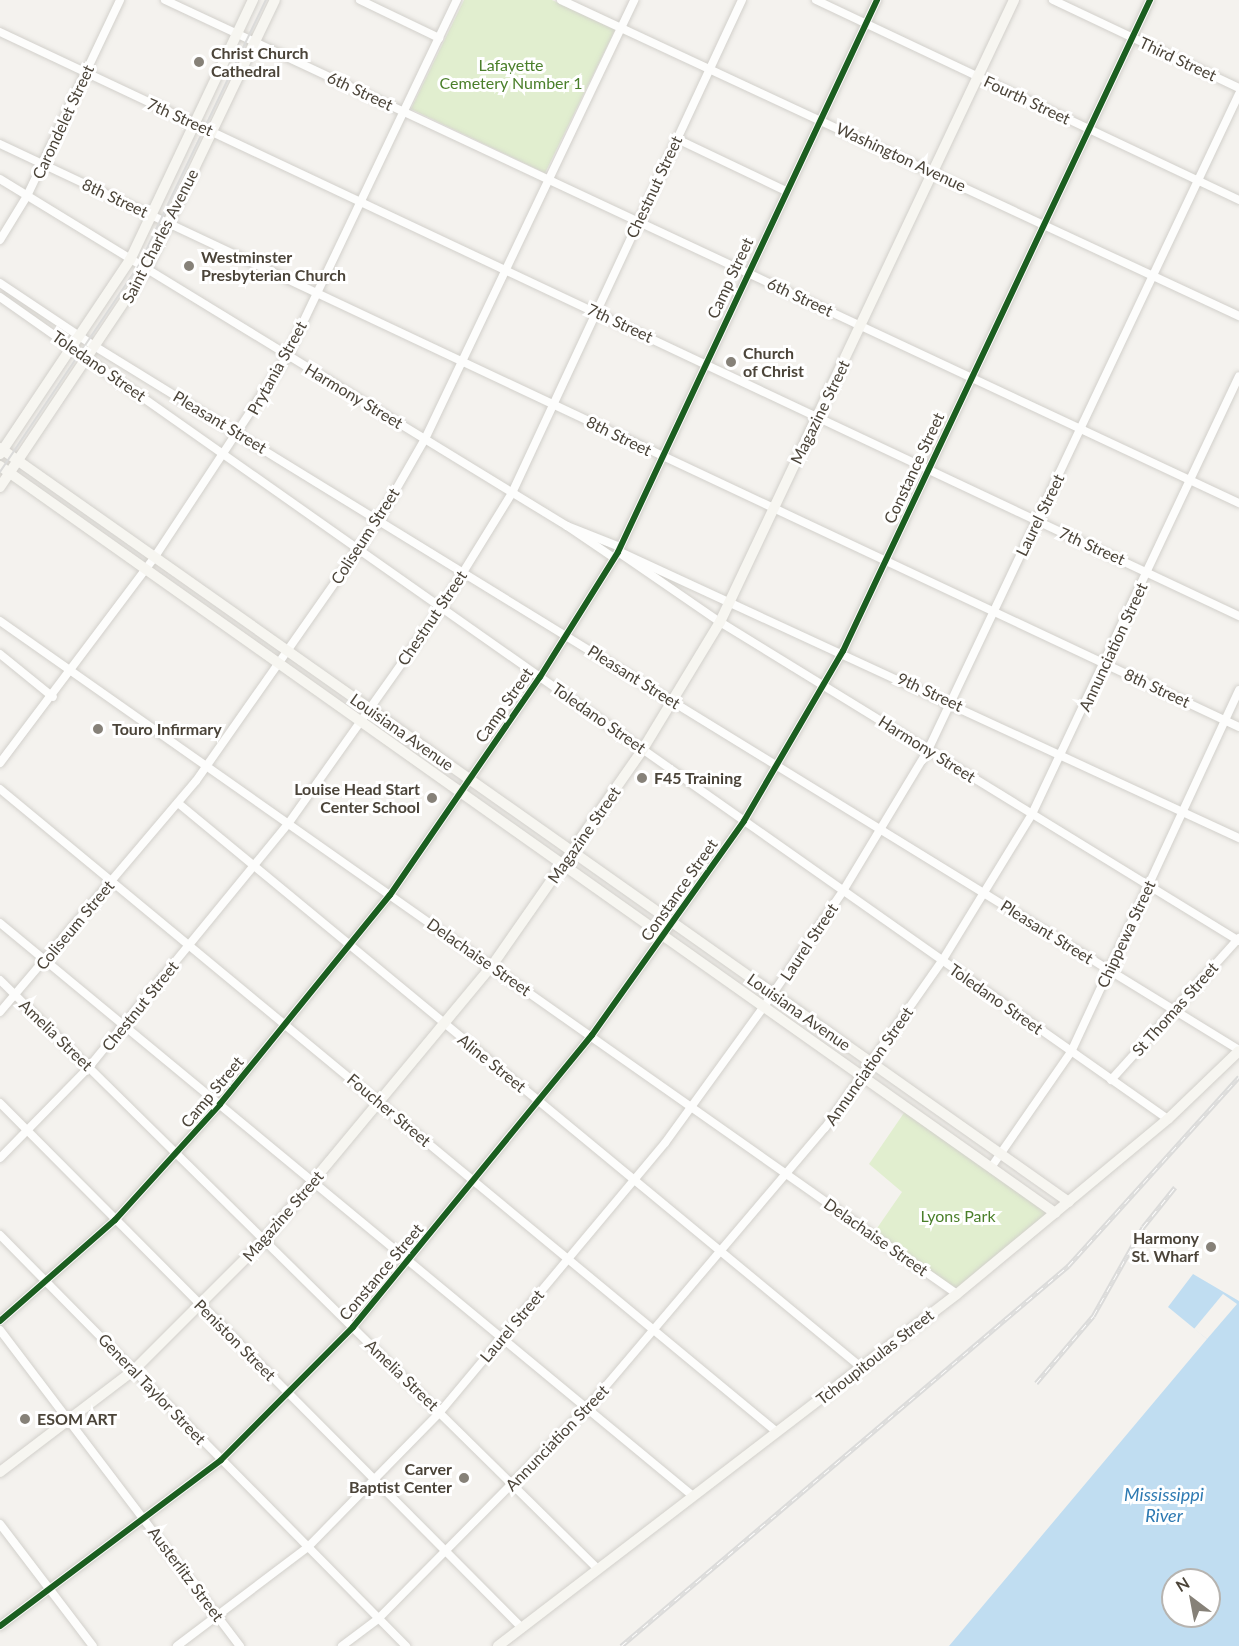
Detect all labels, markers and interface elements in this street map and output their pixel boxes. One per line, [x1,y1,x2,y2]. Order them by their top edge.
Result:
street label: Third Street [1136,33,1220,85]
place label: Christ Church Cathedral [211,43,309,81]
marker: Christ Church Cathedral [192,55,206,69]
park label: Lafayette Cemetery Number 1 [439,55,583,93]
street label: Carondelet Street [28,62,98,182]
street label: 6th Street [324,67,396,115]
street label: Fourth Street [981,72,1073,128]
street label: 7th Street [144,94,216,140]
street label: Washington Avenue [833,118,969,196]
street label: Chestnut Street [622,133,686,241]
street label: Saint Charles Avenue [118,165,202,307]
street label: 8th Street [79,174,151,222]
street label: Camp Street [703,235,757,321]
place label: Westminster Presbyterian Church [201,247,346,285]
marker: Westminster Presbyterian Church [182,259,196,273]
street label: 6th Street [764,273,836,321]
street label: 7th Street [584,299,656,347]
street label: Prytania Street [243,318,311,418]
street label: Toledano Street [48,327,150,405]
place label: Church of Christ [743,343,804,381]
marker: Church of Christ [724,355,738,369]
street label: Magazine Street [786,357,854,467]
street label: Harmony Street [301,359,407,433]
street label: Pleasant Street [170,387,270,457]
street label: Constance Street [880,409,948,527]
street label: 8th Street [583,412,655,460]
street label: Laurel Street [1012,471,1068,559]
street label: Coliseum Street [327,484,403,588]
street label: 7th Street [1056,523,1128,569]
street label: Chestnut Street [393,567,471,669]
street label: Annunciation Street [1075,580,1151,714]
street label: Pleasant Street [584,641,684,713]
street label: Camp Street [471,664,537,746]
street label: 8th Street [1121,664,1193,712]
street label: 9th Street [894,668,966,716]
street label: Toledano Street [548,679,650,757]
street label: Louisiana Avenue [346,689,458,775]
street label: Harmony Street [875,711,979,787]
place label: Touro Infirmary [112,719,222,739]
marker: Touro Infirmary [89,720,107,738]
place label: F45 Training [654,768,742,788]
marker: F45 Training [635,771,649,785]
place label: Louise Head Start Center School [294,779,420,817]
street label: Magazine Street [544,783,624,887]
marker: Louise Head Start Center School [425,791,439,805]
street label: Constance Street [637,835,721,945]
street label: Coliseum Street [32,876,118,974]
street label: Chippewa Street [1093,877,1159,991]
street label: Pleasant Street [997,896,1097,968]
street label: Laurel Street [776,900,842,984]
street label: Delachaise Street [423,914,535,1000]
street label: Chestnut Street [98,957,182,1055]
street label: St Thomas Street [1128,958,1222,1060]
street label: Toledano Street [945,960,1047,1038]
street label: Louisiana Avenue [743,969,855,1055]
street label: Amelia Street [15,995,97,1075]
street label: Annunciation Street [821,1003,917,1129]
street label: Aline Street [454,1030,530,1096]
street label: Camp Street [177,1053,247,1131]
street label: Foucher Street [343,1069,435,1151]
street label: Magazine Street [239,1167,327,1265]
street label: Delachaise Street [820,1194,932,1280]
park label: Lyons Park [920,1206,996,1226]
street label: Constance Street [335,1220,427,1324]
place label: Harmony St. Wharf [1131,1228,1199,1266]
marker: Harmony St. Wharf [1204,1240,1218,1254]
street label: Laurel Street [476,1286,548,1366]
street label: Peniston Street [190,1295,280,1385]
street label: Tchoupitoulas Street [813,1305,937,1409]
street label: General Taylor Street [94,1329,210,1449]
street label: Amelia Street [361,1335,443,1415]
street label: Annunciation Street [501,1381,613,1495]
place label: ESOM ART [37,1409,118,1429]
marker: ESOM ART [18,1412,32,1426]
place label: Carver Baptist Center [349,1459,452,1497]
marker: Carver Baptist Center [457,1471,471,1485]
water label: Mississippi River [1124,1484,1204,1526]
street label: Austerlitz Street [144,1523,228,1625]
north arrow [1161,1568,1221,1628]
text: N [1172,1573,1193,1595]

